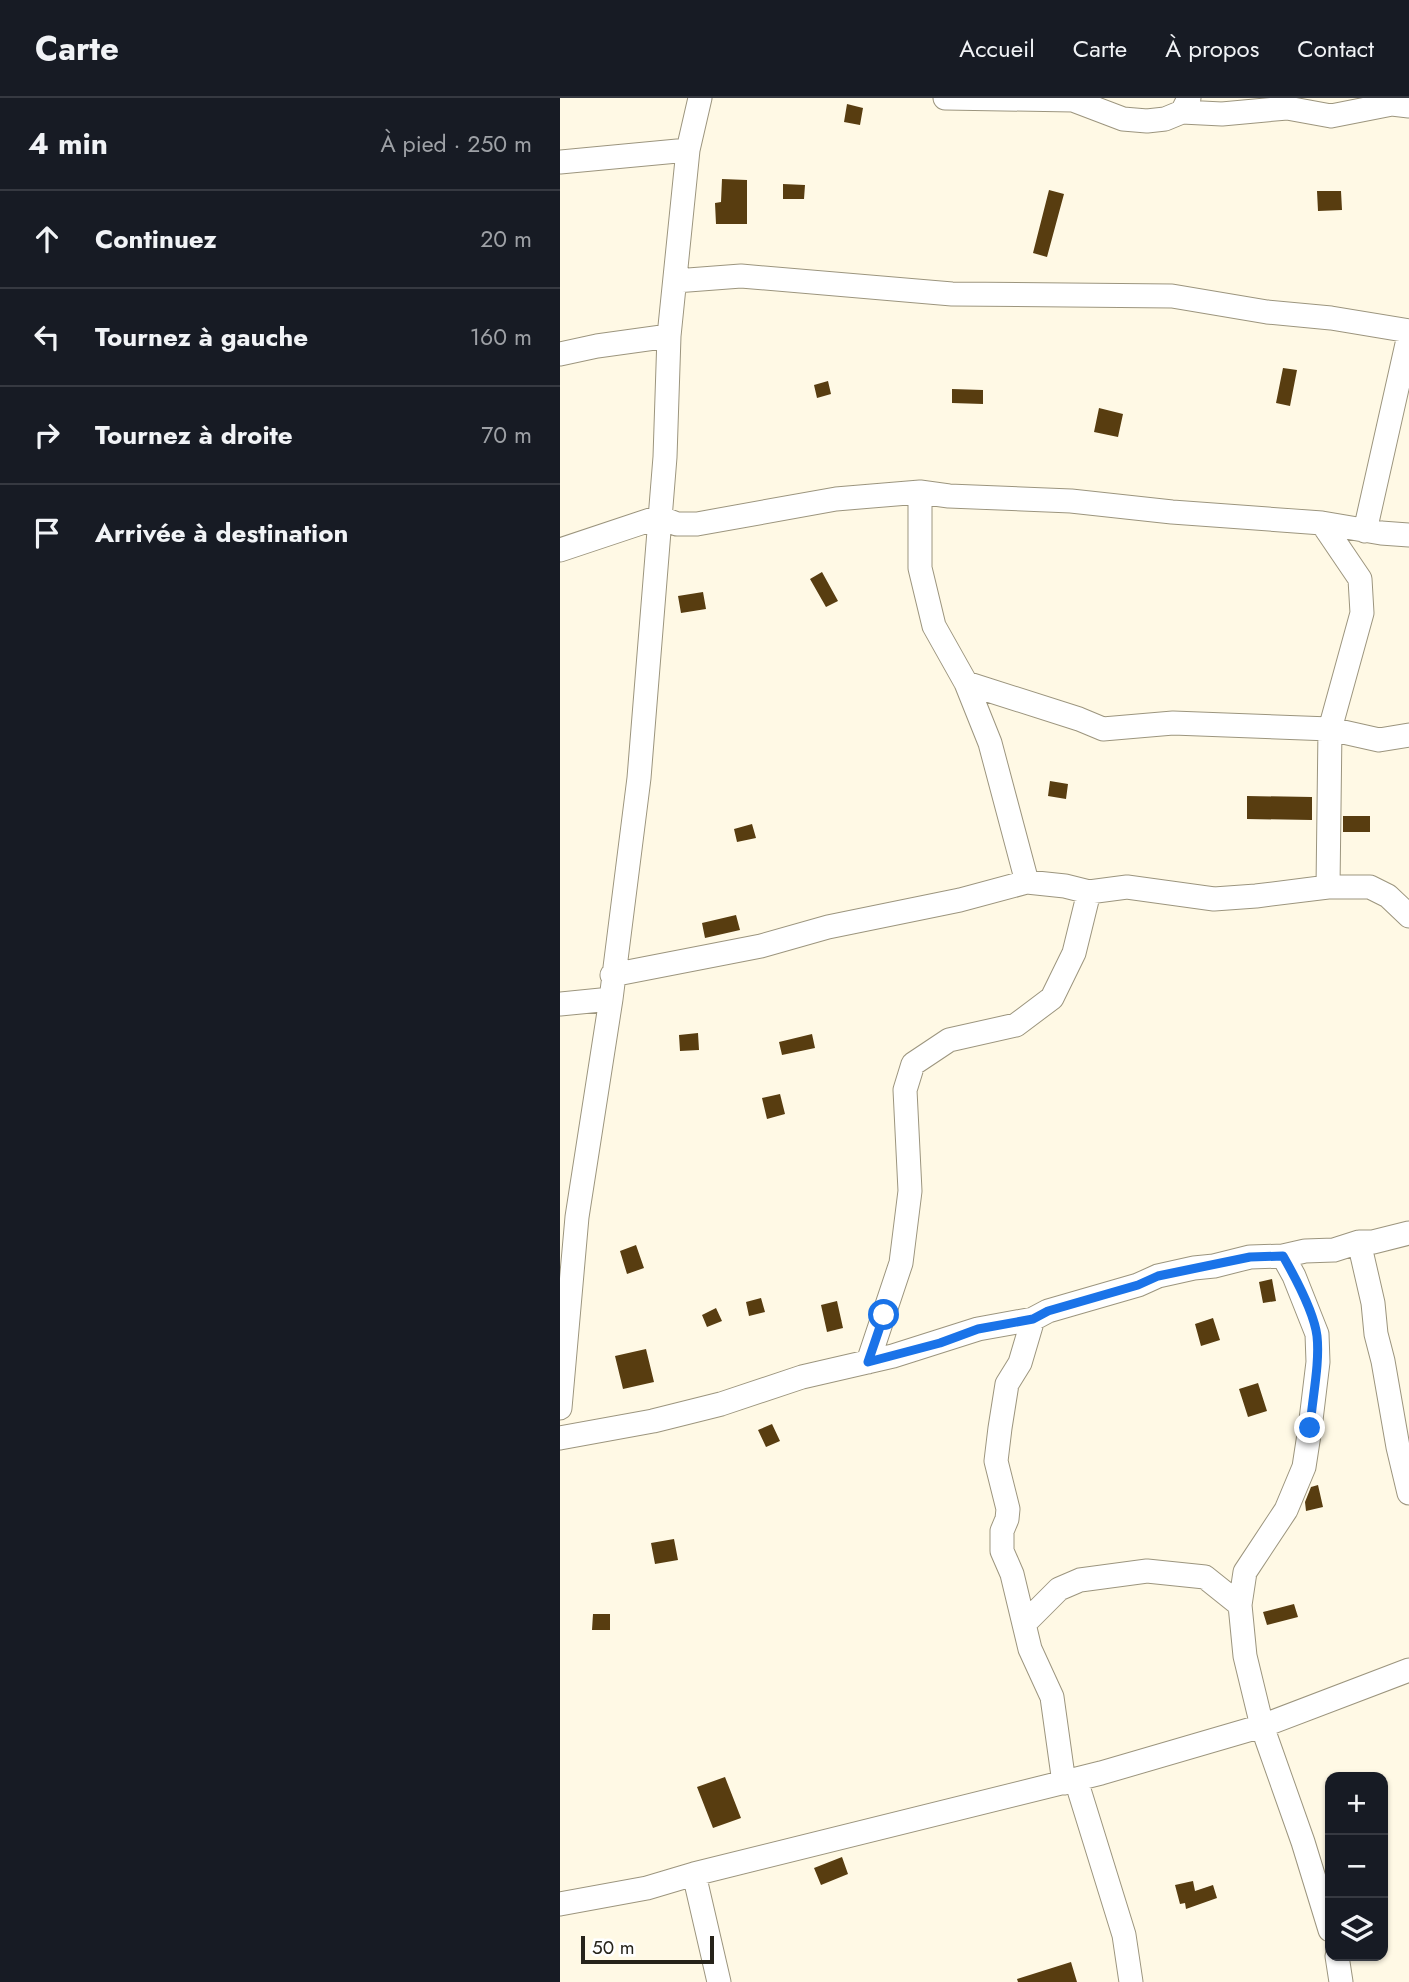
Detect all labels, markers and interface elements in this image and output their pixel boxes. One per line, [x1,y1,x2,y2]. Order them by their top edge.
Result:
text: Carte [35,25,119,72]
text: Accueil [959,31,1035,66]
text: Carte [1073,31,1127,66]
text: À propos [1165,31,1259,66]
text: Contact [1297,31,1374,66]
text: 4 min [28,122,108,165]
text: À pied · 250 m [380,127,532,161]
icon: ahead [28,220,66,258]
text: Continuez [95,220,217,258]
text: 20 m [480,222,532,256]
icon: left [28,318,66,356]
text: Tournez à gauche [95,318,308,356]
text: 160 m [470,320,532,354]
icon: right [28,416,66,454]
text: Tournez à droite [95,416,293,454]
text: 70 m [481,418,532,452]
icon: arrive [28,514,66,552]
text: Arrivée à destination [95,514,348,552]
route start [868,1299,899,1330]
route end [1294,1412,1325,1443]
map controls [1325,1772,1388,1961]
button: + [1325,1772,1388,1835]
button: − [1325,1835,1388,1898]
button: layers [1325,1898,1388,1961]
scale bar [581,1933,714,1965]
text: 50 m [592,1934,635,1961]

